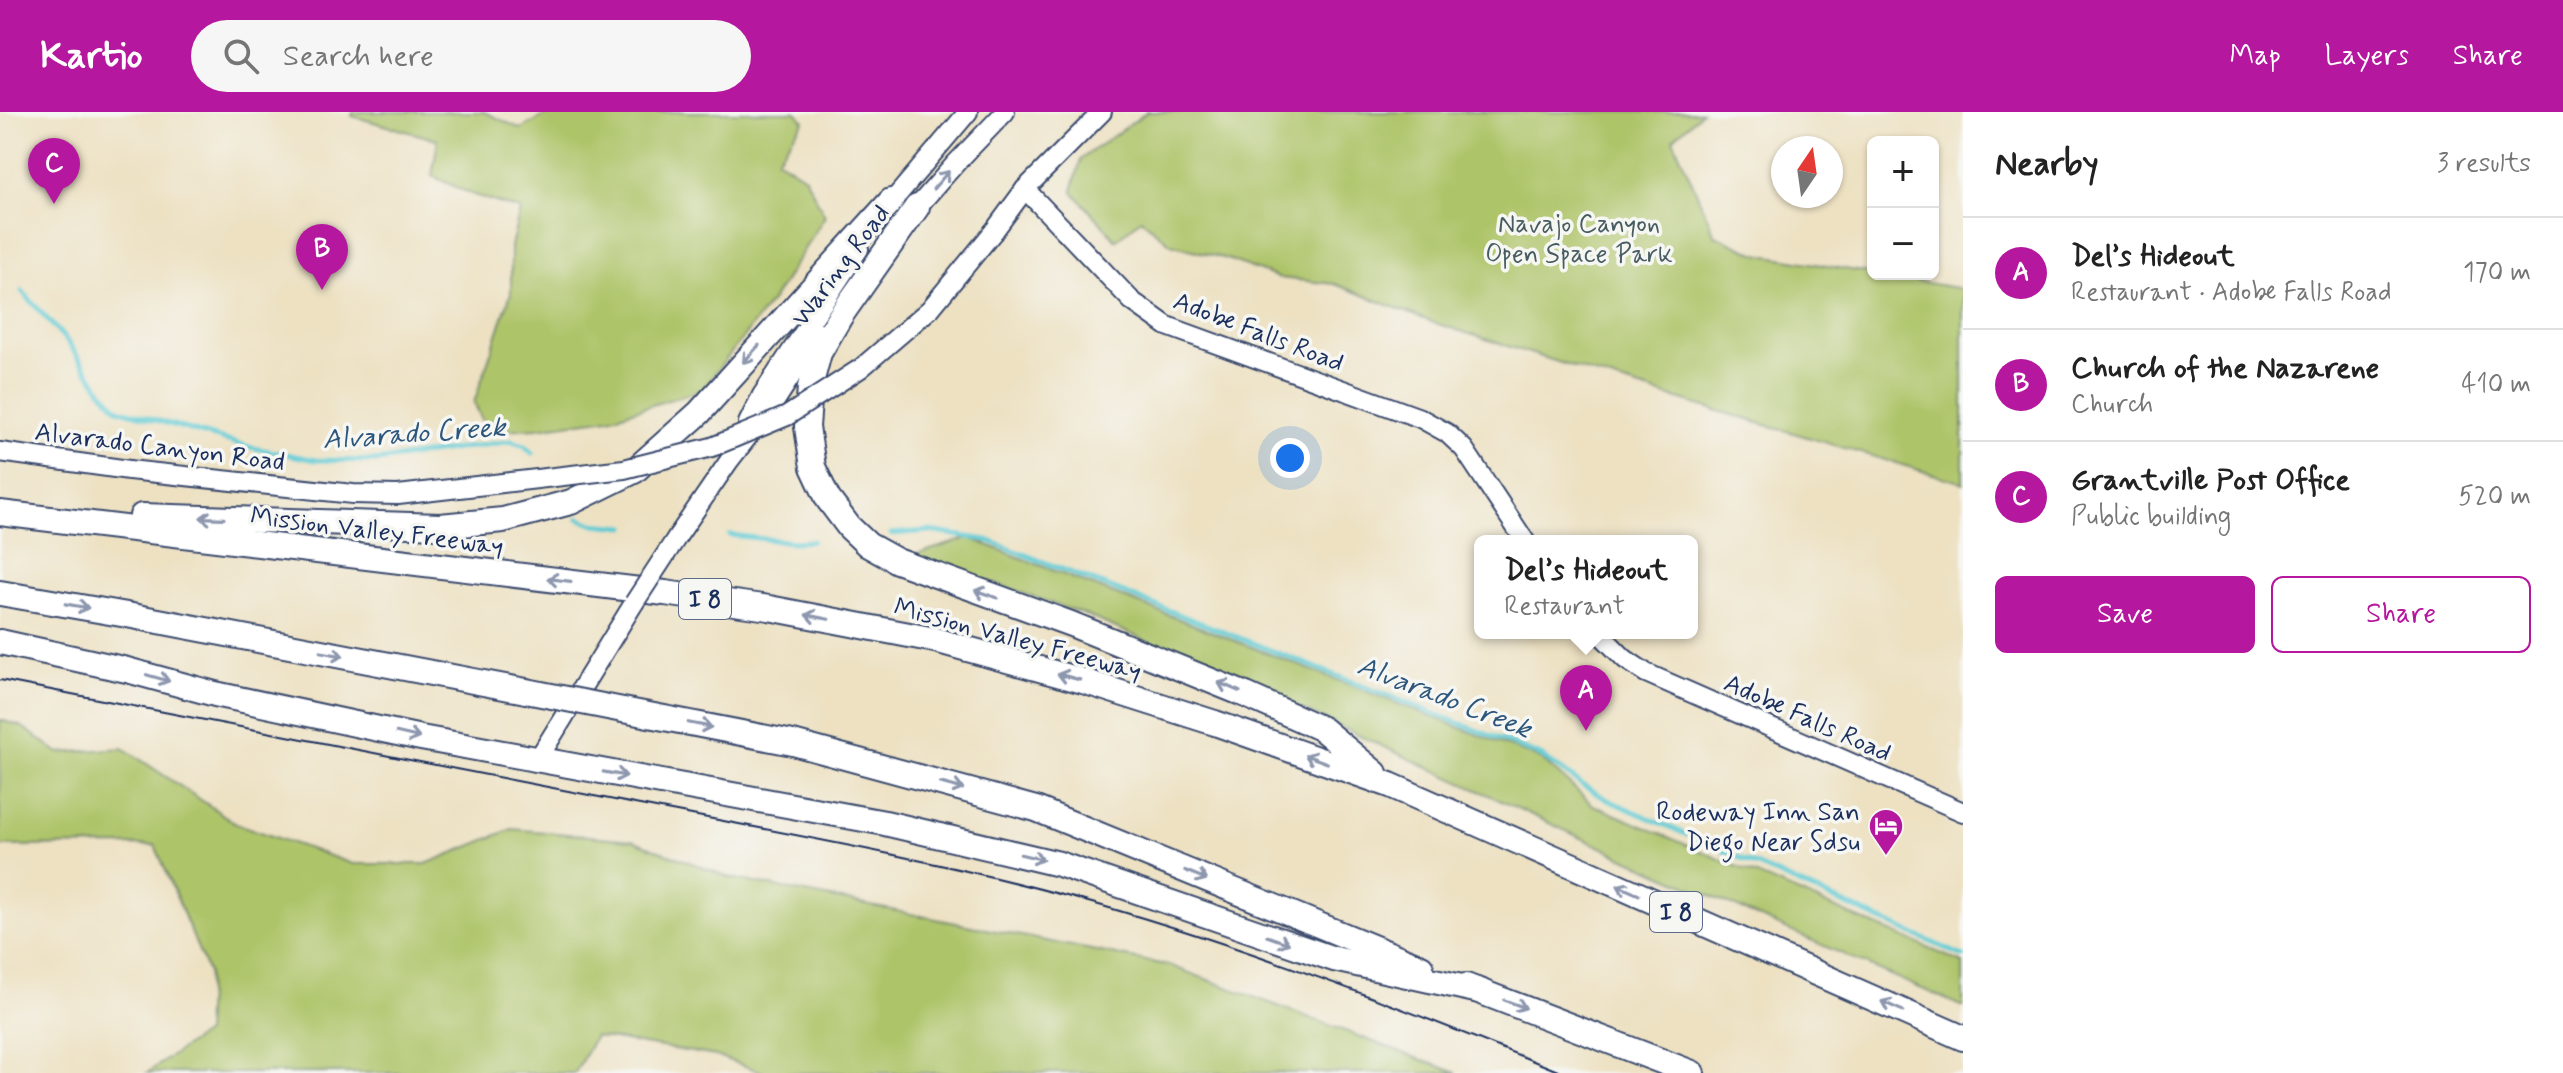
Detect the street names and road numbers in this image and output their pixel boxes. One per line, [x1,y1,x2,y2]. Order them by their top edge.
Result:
street label: Waring Road [785,198,899,334]
street label: Adobe Falls Road [1168,285,1348,381]
street label: Alvarado Canyon Road [33,416,287,480]
street label: Mission Valley Freeway [248,500,505,564]
road number: I 8 [679,579,731,619]
street label: Mission Valley Freeway [890,591,1145,689]
street label: Adobe Falls Road [1718,667,1896,771]
road number: I 8 [1650,892,1702,932]

